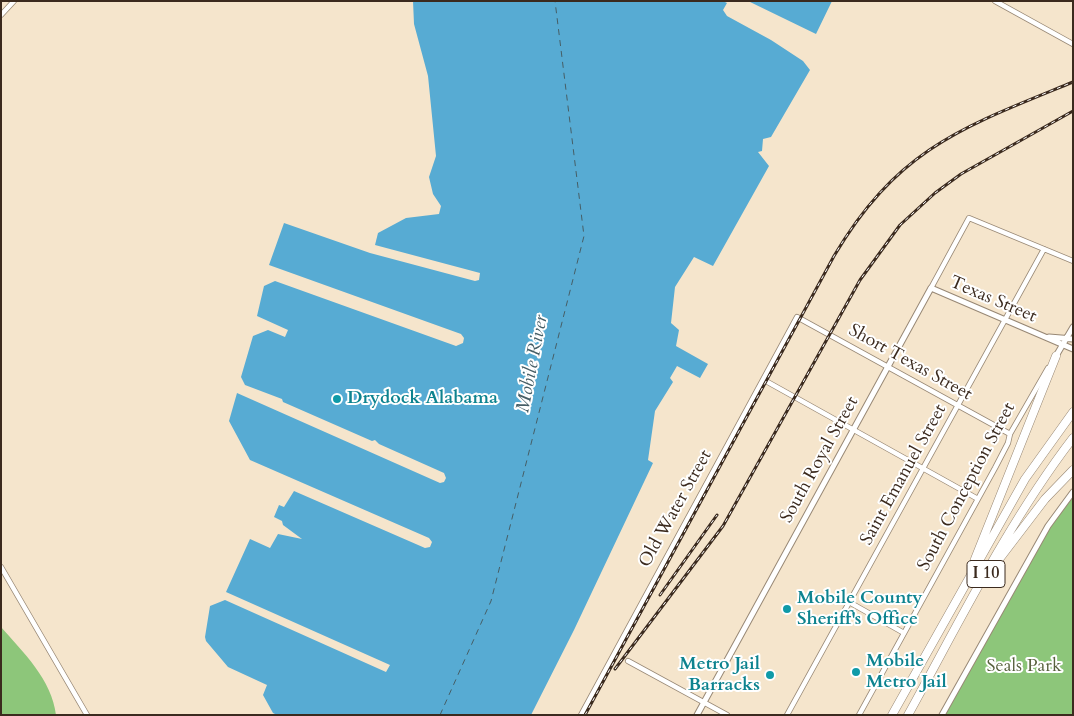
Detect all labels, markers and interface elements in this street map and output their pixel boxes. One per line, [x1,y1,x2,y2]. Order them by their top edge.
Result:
street label: Texas Street [946,272,1040,328]
water label: Mobile River [512,313,554,415]
street label: Short Texas Street [844,320,976,406]
place label: Drydock Alabama [347,388,498,410]
marker: Drydock Alabama [331,393,343,405]
street label: South Royal Street [776,393,864,527]
street label: South Conception Street [913,399,1021,575]
street label: Saint Emanuel Street [856,401,952,549]
street label: Old Water Street [635,447,717,571]
road number: I 10 [967,560,1005,588]
place label: Mobile County Sheriff's Office [797,588,923,630]
marker: Mobile County Sheriff's Office [781,603,793,615]
place label: Mobile Metro Jail [866,651,947,694]
place label: Metro Jail Barracks [679,654,760,696]
park label: Seals Park [986,656,1062,678]
marker: Mobile Metro Jail [850,666,862,678]
marker: Metro Jail Barracks [764,669,776,681]

